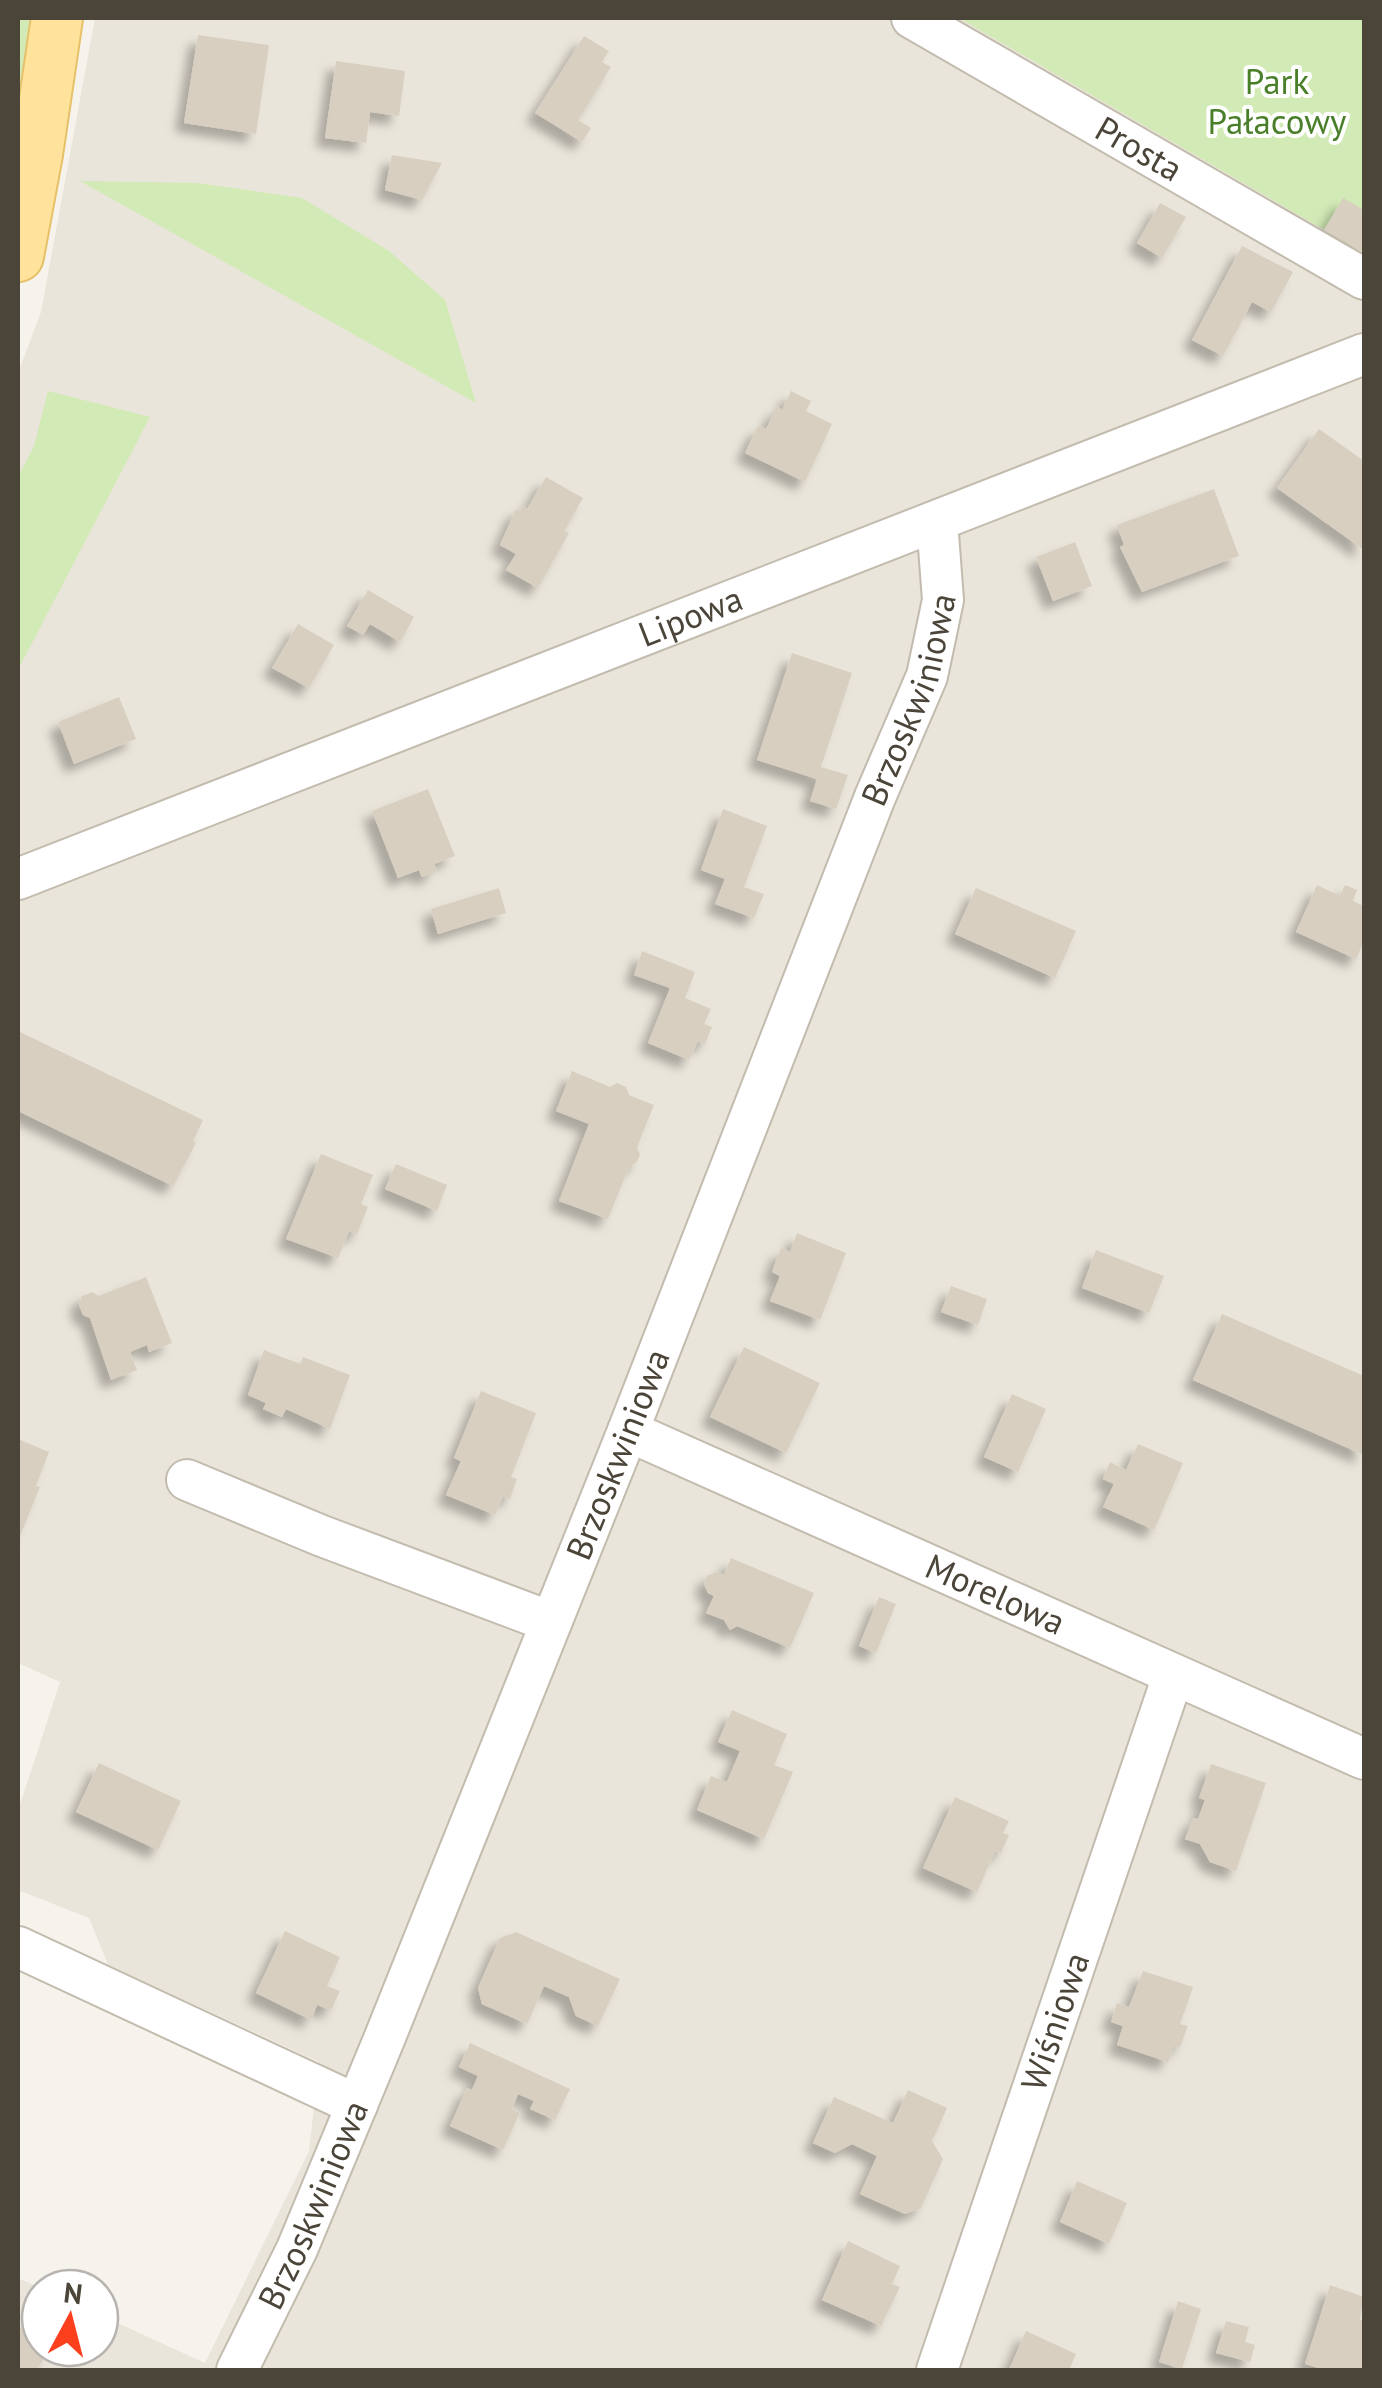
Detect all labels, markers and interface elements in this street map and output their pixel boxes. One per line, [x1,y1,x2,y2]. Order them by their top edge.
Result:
park label: Park Pałacowy [1208,58,1346,144]
street label: Prosta [1088,105,1191,191]
street label: Lipowa [632,575,749,657]
street label: Brzoskwiniowa [850,589,966,812]
street label: Brzoskwiniowa [555,1342,680,1566]
street label: Morelowa [919,1543,1072,1645]
street label: Wiśniowa [1010,1946,1099,2096]
street label: Brzoskwiniowa [247,2094,378,2317]
north arrow [20,2268,120,2368]
text: N [62,2273,84,2312]

